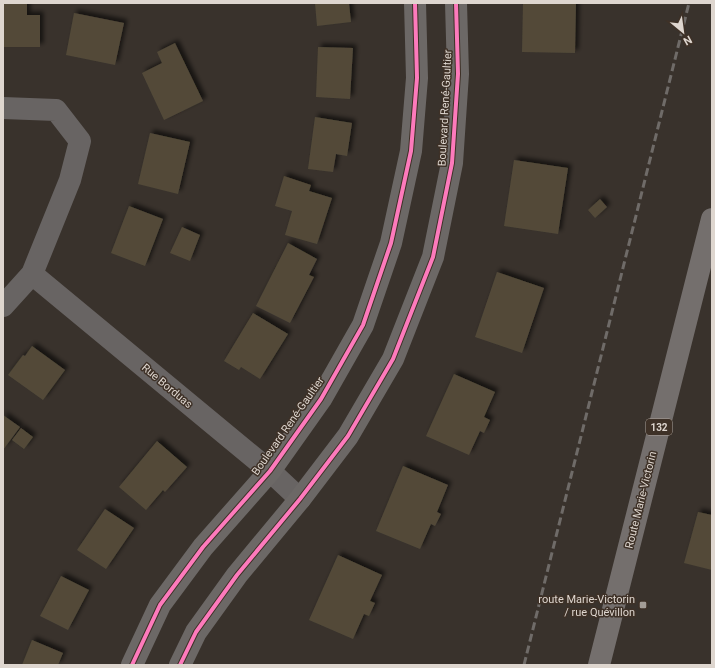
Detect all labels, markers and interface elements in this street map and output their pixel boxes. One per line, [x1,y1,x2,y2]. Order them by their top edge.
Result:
north arrow [663,12,703,52]
text: N [681,33,694,48]
street label: Boulevard René-Gaultier [435,49,455,167]
street label: Rue Borduas [139,361,195,411]
street label: Boulevard René-Gaultier [249,374,327,478]
road number: 132 [646,419,672,435]
street label: Route Marie-Victorin [623,450,659,550]
place label: route Marie-Victorin / rue Quévillon [538,593,635,619]
marker: route Marie-Victorin / rue Quévillon [638,600,648,610]

